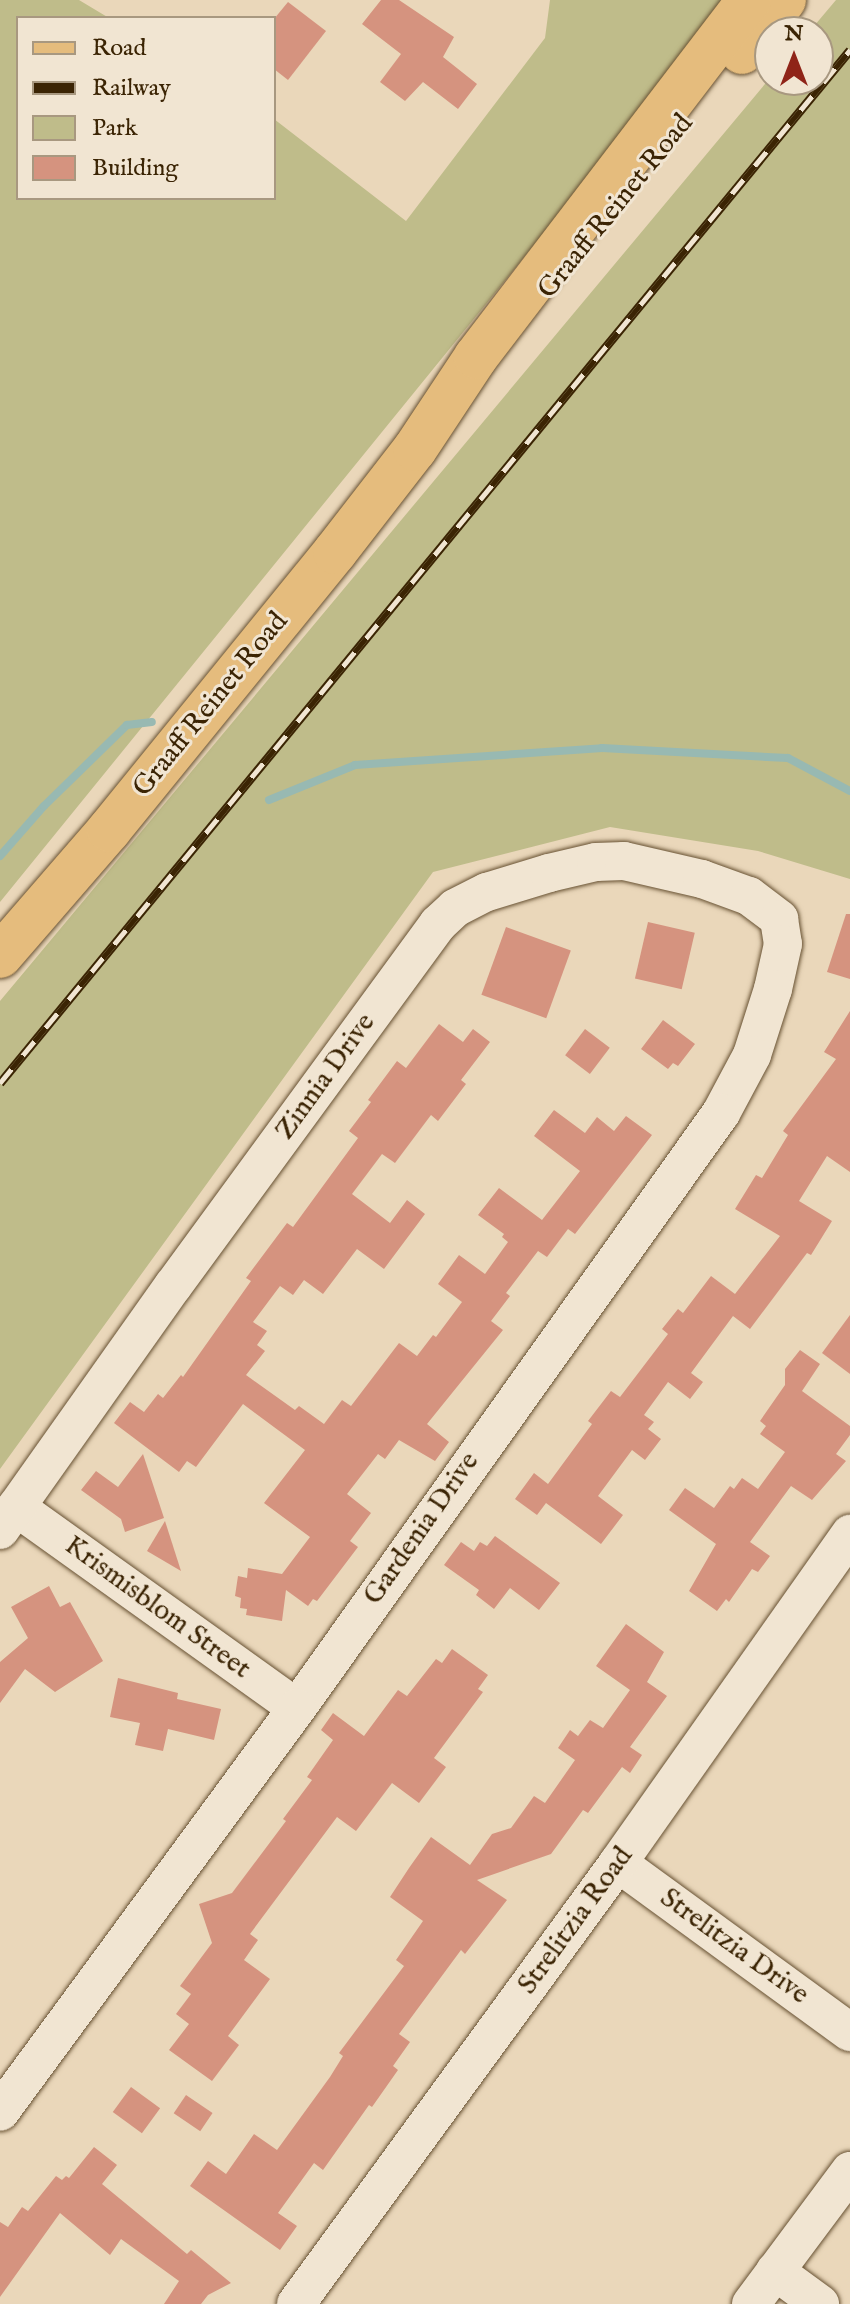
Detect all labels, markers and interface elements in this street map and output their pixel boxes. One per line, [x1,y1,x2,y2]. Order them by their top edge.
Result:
legend [16,16,276,200]
north arrow [754,16,834,96]
text: N [784,20,804,48]
text: Road [92,33,146,64]
text: Railway [92,73,171,104]
street label: Graaff Reinet Road [531,108,701,306]
text: Park [92,113,138,144]
text: Building [92,153,178,184]
street label: Graaff Reinet Road [126,606,296,804]
street label: Zinnia Drive [269,1007,383,1147]
street label: Gardenia Drive [357,1446,487,1612]
street label: Krismisblom Street [57,1529,257,1687]
street label: Strelitzia Road [511,1841,641,2001]
street label: Strelitzia Drive [653,1882,815,2012]

